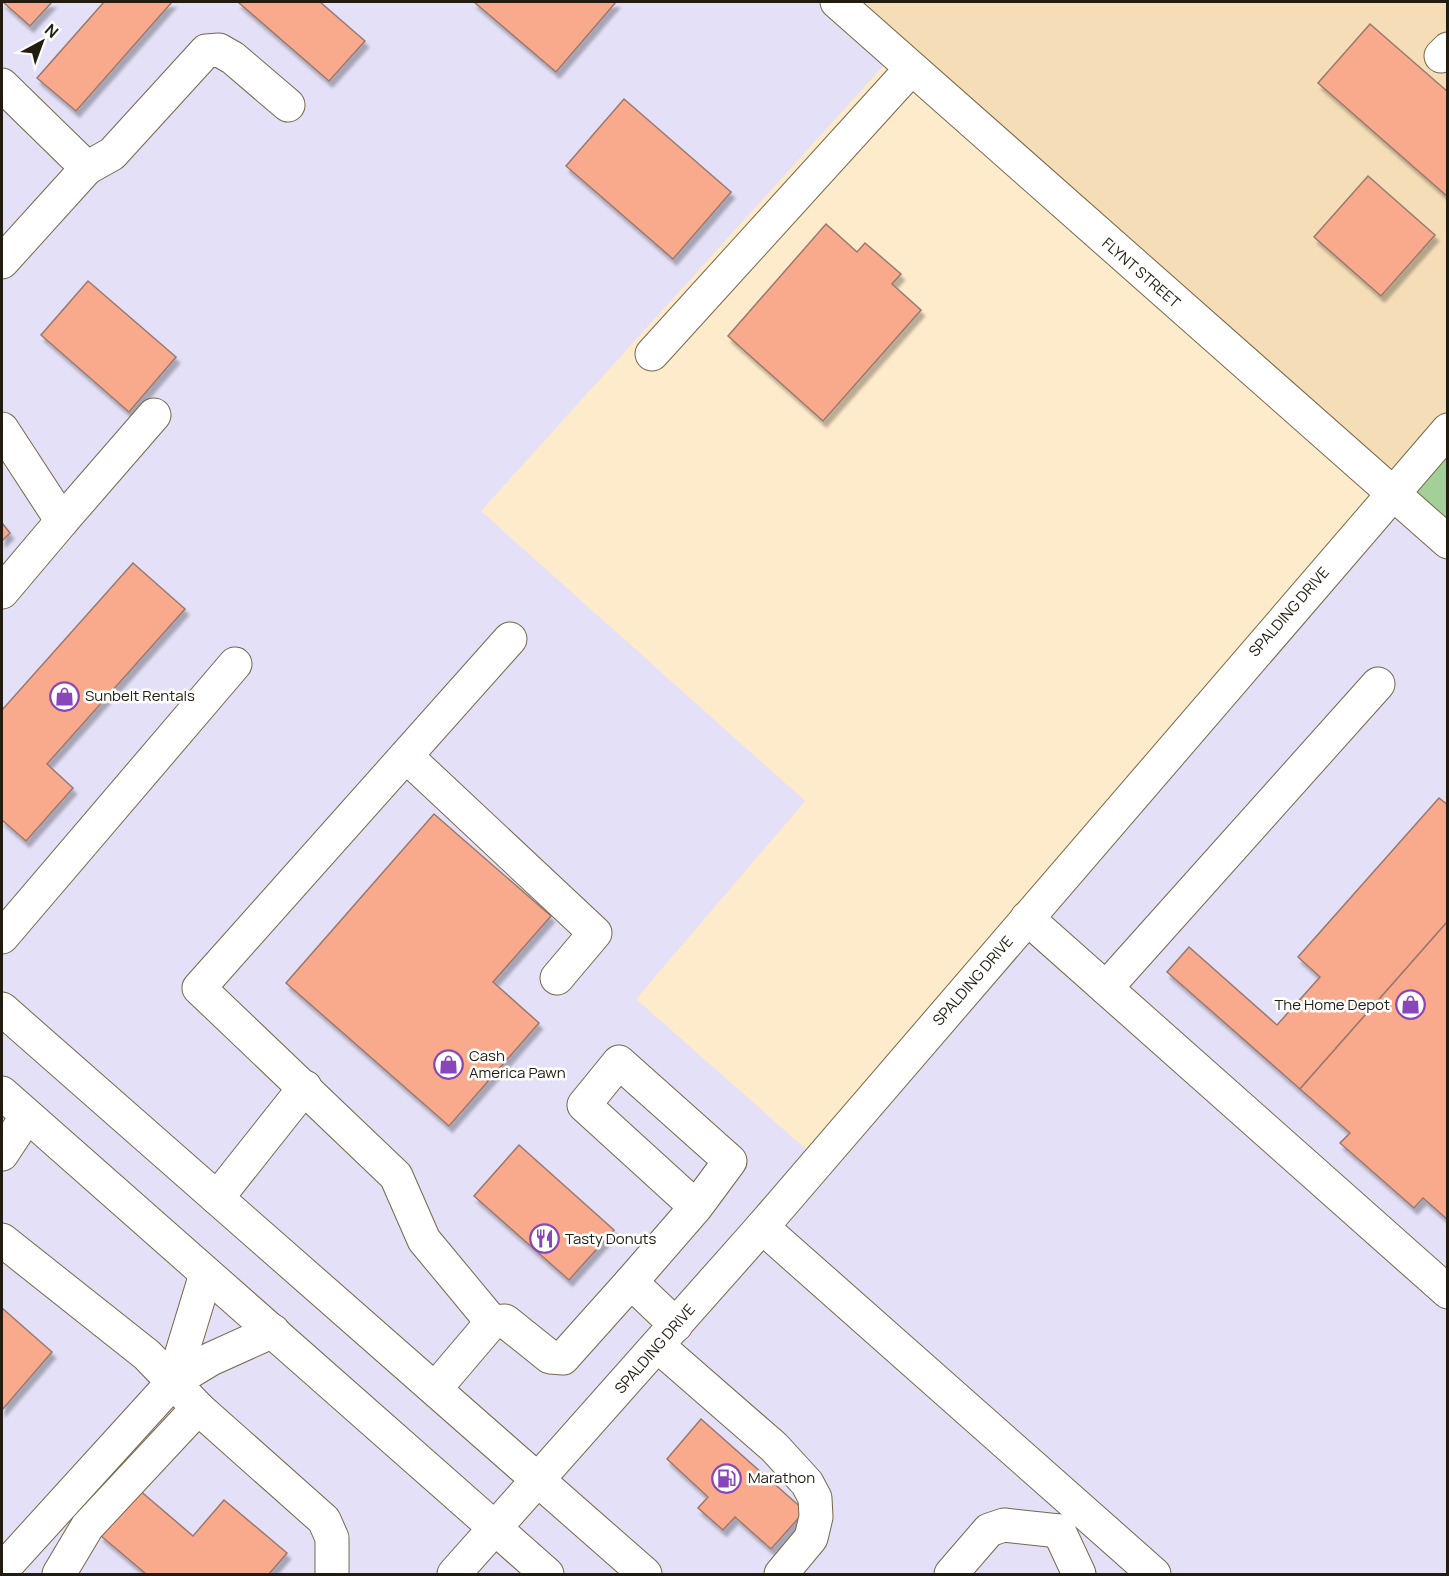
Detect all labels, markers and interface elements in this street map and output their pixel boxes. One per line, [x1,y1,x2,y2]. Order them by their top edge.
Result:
north arrow [12,12,72,72]
text: N [40,19,63,43]
street label: FLYNT STREET [1098,233,1185,313]
street label: SPALDING DRIVE [1244,562,1334,661]
shop icon: Sunbelt Rentals [48,680,80,712]
place label: Sunbelt Rentals [85,685,195,706]
street label: SPALDING DRIVE [928,931,1018,1030]
shop icon: The Home Depot [1395,989,1427,1021]
place label: The Home Depot [1274,994,1390,1015]
place label: Cash America Pawn [469,1045,566,1083]
shop icon: Cash America Pawn [432,1049,464,1081]
restaurant icon: Tasty Donuts [528,1223,560,1255]
place label: Tasty Donuts [565,1228,657,1249]
street label: SPALDING DRIVE [610,1299,700,1398]
fuel station icon: Marathon [711,1462,743,1494]
place label: Marathon [748,1467,815,1488]

